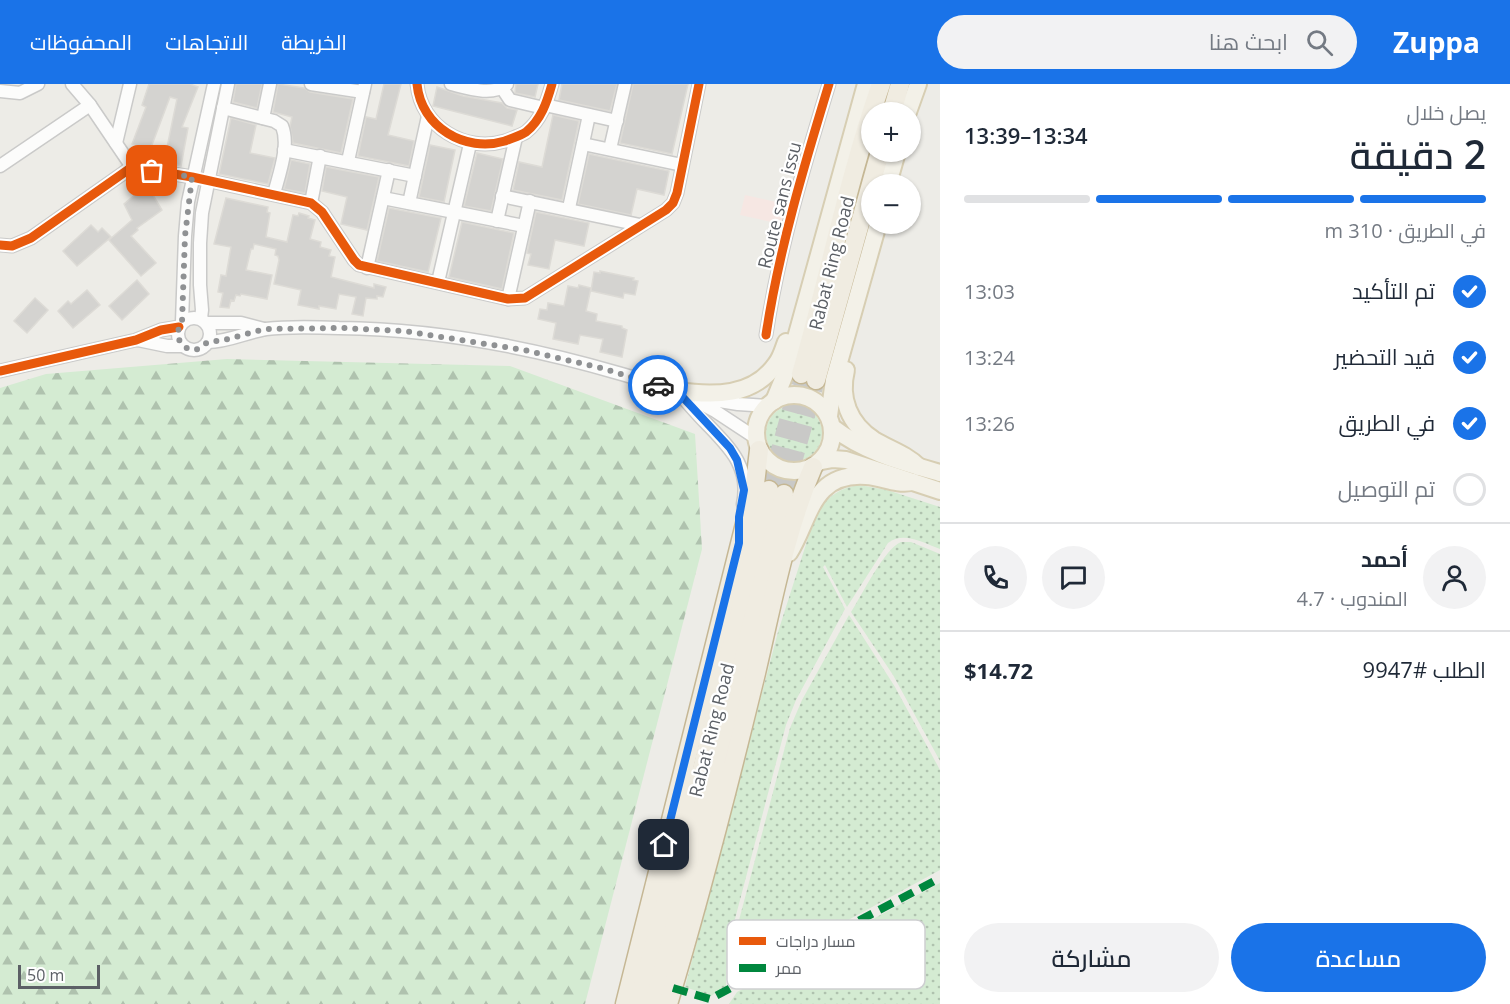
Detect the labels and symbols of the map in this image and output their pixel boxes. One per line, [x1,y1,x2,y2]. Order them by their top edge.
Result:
street label: Route sans issu [752,139,806,271]
pin [126,145,177,196]
street label: Rabat Ring Road [803,193,859,333]
courier [628,355,688,415]
street label: Rabat Ring Road [683,660,739,800]
pin [638,819,689,870]
legend [727,920,925,989]
text: مسار دراجات [776,930,856,952]
text: ممر [775,957,802,979]
scale bar [18,962,100,990]

